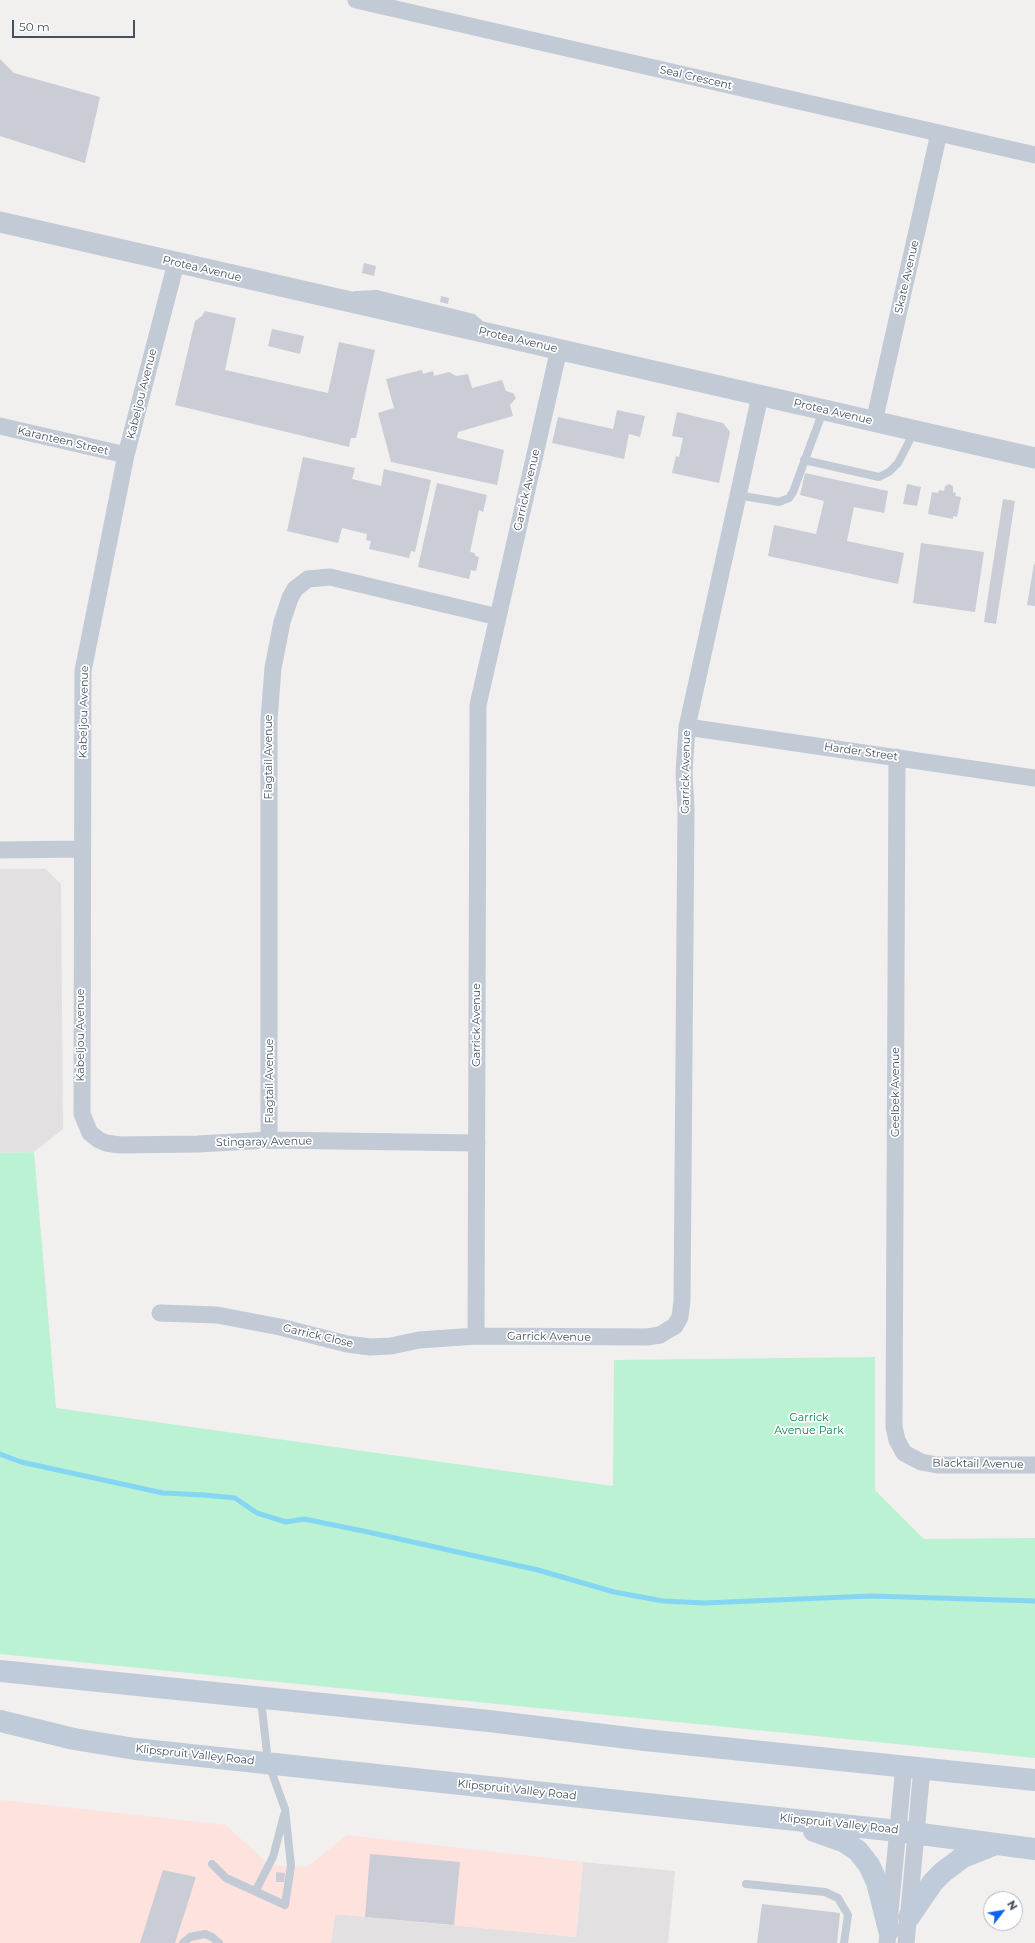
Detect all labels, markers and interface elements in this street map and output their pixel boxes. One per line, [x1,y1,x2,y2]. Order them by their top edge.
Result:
scale bar [14,12,137,38]
text: 50 m [19,19,50,34]
street label: Seal Crescent [658,63,734,93]
street label: Skate Avenue [892,239,922,315]
street label: Protea Avenue [161,254,243,284]
street label: Protea Avenue [477,325,559,355]
street label: Kabeljou Avenue [124,347,160,441]
street label: Protea Avenue [792,397,874,427]
street label: Karanteen Street [16,424,110,458]
street label: Garrick Avenue [511,448,543,532]
street label: Kabeljou Avenue [77,665,91,759]
street label: Flagtail Avenue [262,715,276,799]
street label: Garrick Avenue [679,730,693,814]
street label: Harder Street [823,740,899,764]
street label: Garrick Avenue [470,983,484,1067]
street label: Kabeljou Avenue [74,989,88,1081]
street label: Flagtail Avenue [263,1039,277,1123]
street label: Geelbek Avenue [889,1047,903,1137]
street label: Stingaray Avenue [216,1135,312,1149]
street label: Garrick Close [282,1321,354,1351]
street label: Garrick Avenue [507,1330,591,1344]
park label: Garrick Avenue Park [774,1411,844,1437]
street label: Blacktail Avenue [932,1457,1024,1471]
street label: Klipspruit Valley Road [135,1742,255,1768]
street label: Klipspruit Valley Road [457,1777,577,1803]
street label: Klipspruit Valley Road [779,1811,899,1837]
north arrow [983,1891,1023,1931]
text: N [1004,1898,1021,1913]

